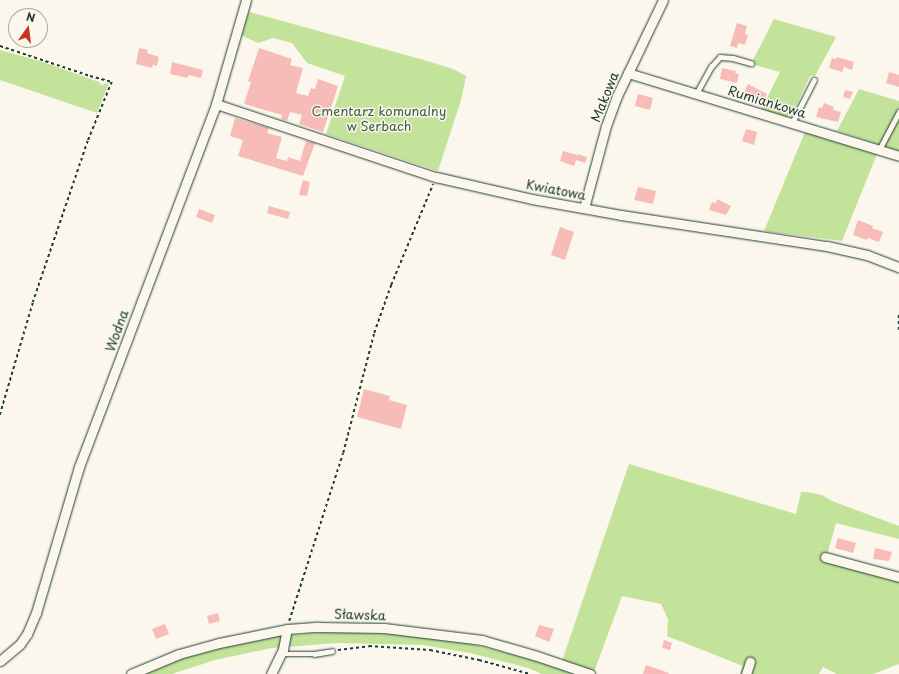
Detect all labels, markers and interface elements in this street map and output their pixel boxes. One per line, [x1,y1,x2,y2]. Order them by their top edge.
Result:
north arrow [8,8,48,48]
text: N [24,8,37,26]
street label: Makowa [588,70,622,124]
street label: Rumiankowa [726,83,808,121]
park label: Cmentarz komunalny w Serbach [312,104,446,135]
street label: Kwiatowa [525,177,587,203]
street label: Wodna [102,308,132,354]
street label: Sławska [334,606,386,624]

